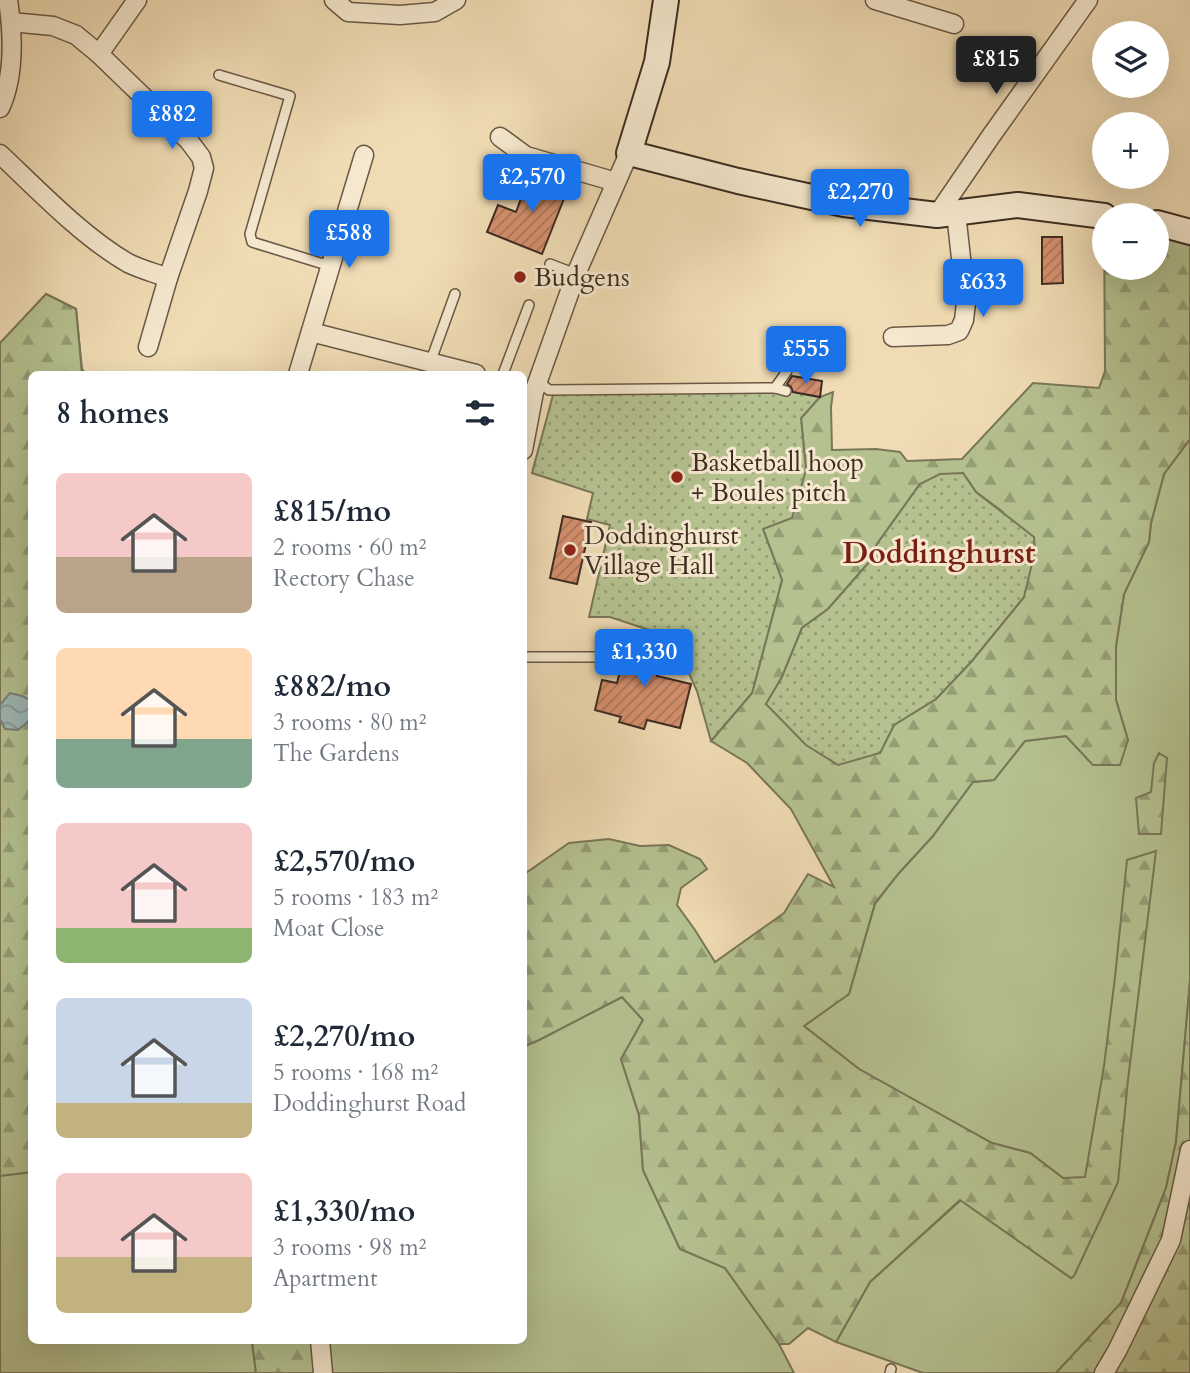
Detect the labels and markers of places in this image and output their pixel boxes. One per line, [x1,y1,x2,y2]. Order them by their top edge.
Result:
pin: £815 [955,36,1037,96]
pin: £882 [131,92,213,151]
pin: £2,570 [475,154,589,214]
pin: £2,270 [803,170,917,229]
pin: £588 [308,210,390,270]
place label: Budgens [534,260,630,295]
pin: £633 [942,260,1024,319]
marker: Budgens [512,269,528,285]
pin: £555 [765,326,847,386]
place label: Basketball hoop + Boules pitch [691,445,864,510]
marker: Basketball hoop + Boules pitch [669,469,685,485]
place label: Doddinghurst Village Hall [584,518,738,583]
marker: Doddinghurst Village Hall [562,542,578,558]
pin: £1,330 [587,630,701,689]

